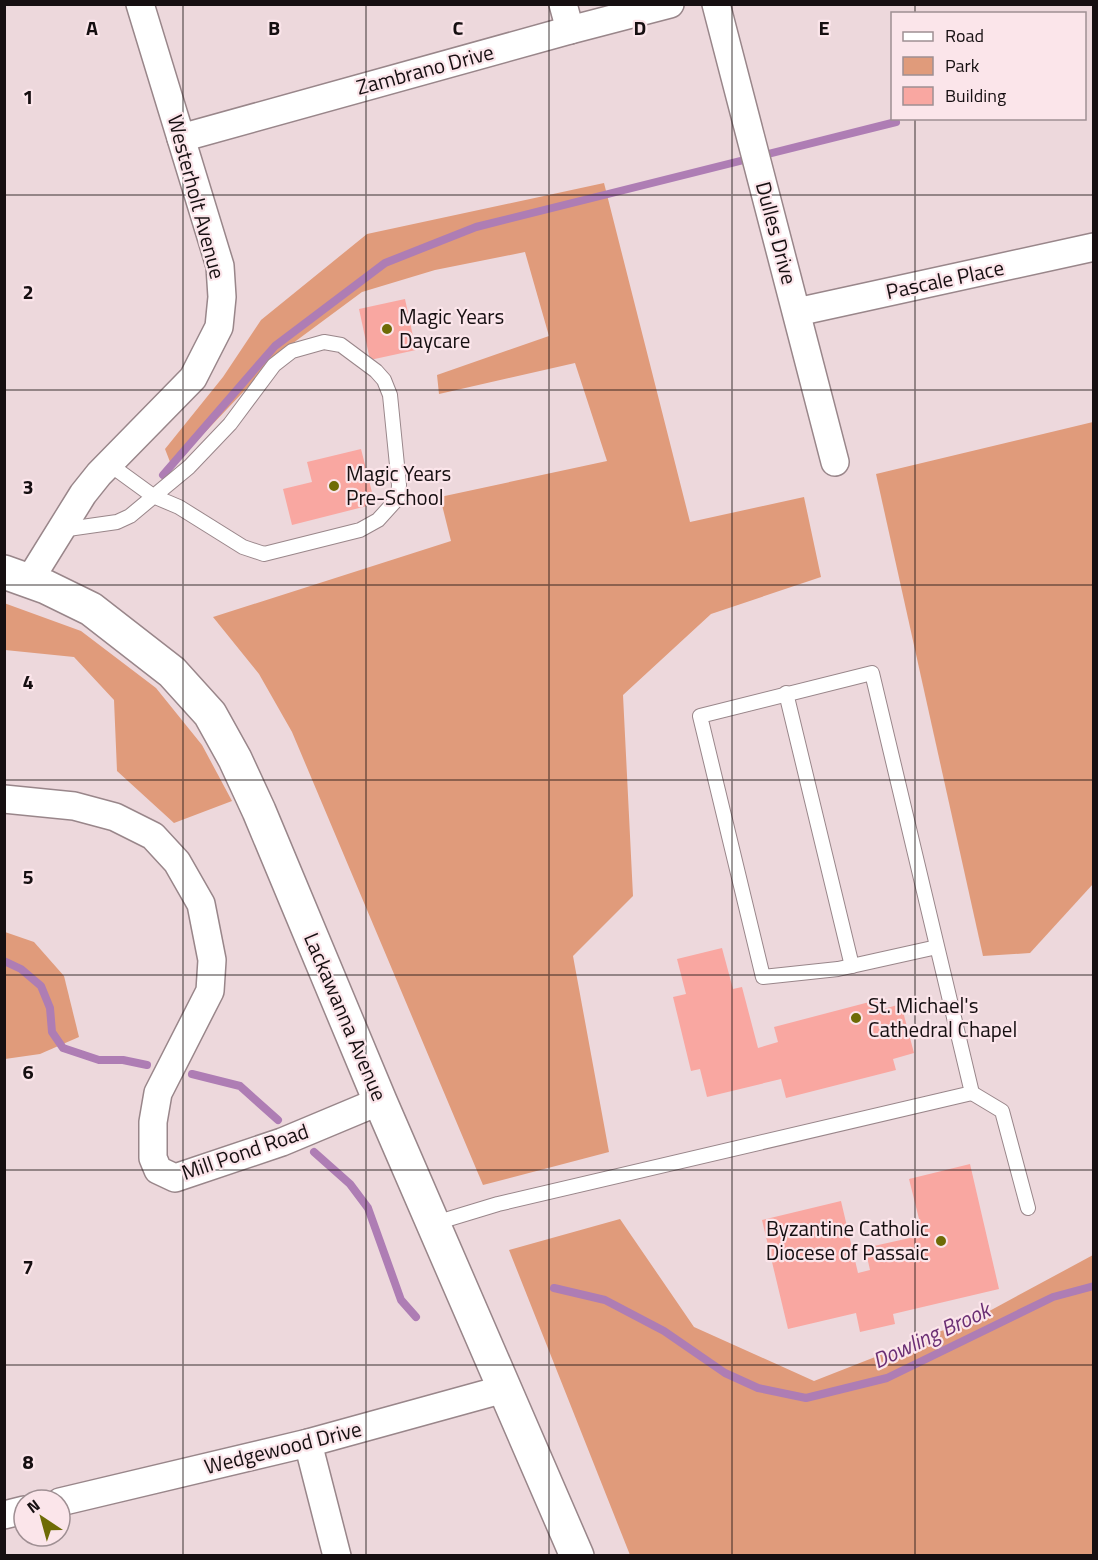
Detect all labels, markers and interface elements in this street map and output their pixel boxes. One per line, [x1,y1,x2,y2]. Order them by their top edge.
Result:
text: A [86,12,98,43]
text: B [268,12,280,43]
text: C [453,12,464,43]
text: D [634,12,646,43]
text: E [818,12,830,43]
legend [891,12,1086,120]
text: Road [945,22,984,49]
street label: Zambrano Drive [352,35,497,103]
text: Park [945,52,980,79]
text: 1 [22,81,34,112]
text: Building [945,82,1006,109]
street label: Westerholt Avenue [160,111,234,282]
street label: Dulles Drive [748,178,806,288]
street label: Pascale Place [883,251,1007,307]
text: 2 [22,276,34,307]
place label: Magic Years Daycare [399,300,504,356]
marker: Magic Years Daycare [380,322,394,336]
place label: Magic Years Pre-School [346,457,451,513]
text: 3 [22,471,34,502]
marker: Magic Years Pre-School [327,479,341,493]
text: 4 [22,666,34,697]
text: 5 [22,861,34,892]
street label: Lackawanna Avenue [296,927,396,1106]
place label: St. Michael's Cathedral Chapel [868,989,1017,1045]
marker: St. Michael's Cathedral Chapel [849,1011,863,1025]
text: 6 [22,1056,34,1087]
street label: Mill Pond Road [177,1114,313,1188]
place label: Byzantine Catholic Diocese of Passaic [766,1212,929,1268]
marker: Byzantine Catholic Diocese of Passaic [934,1234,948,1248]
text: 7 [22,1251,34,1282]
water label: Dowling Brook [867,1292,997,1377]
street label: Wedgewood Drive [201,1412,365,1482]
text: 8 [22,1446,34,1477]
north arrow [12,1488,72,1548]
text: N [22,1493,45,1519]

